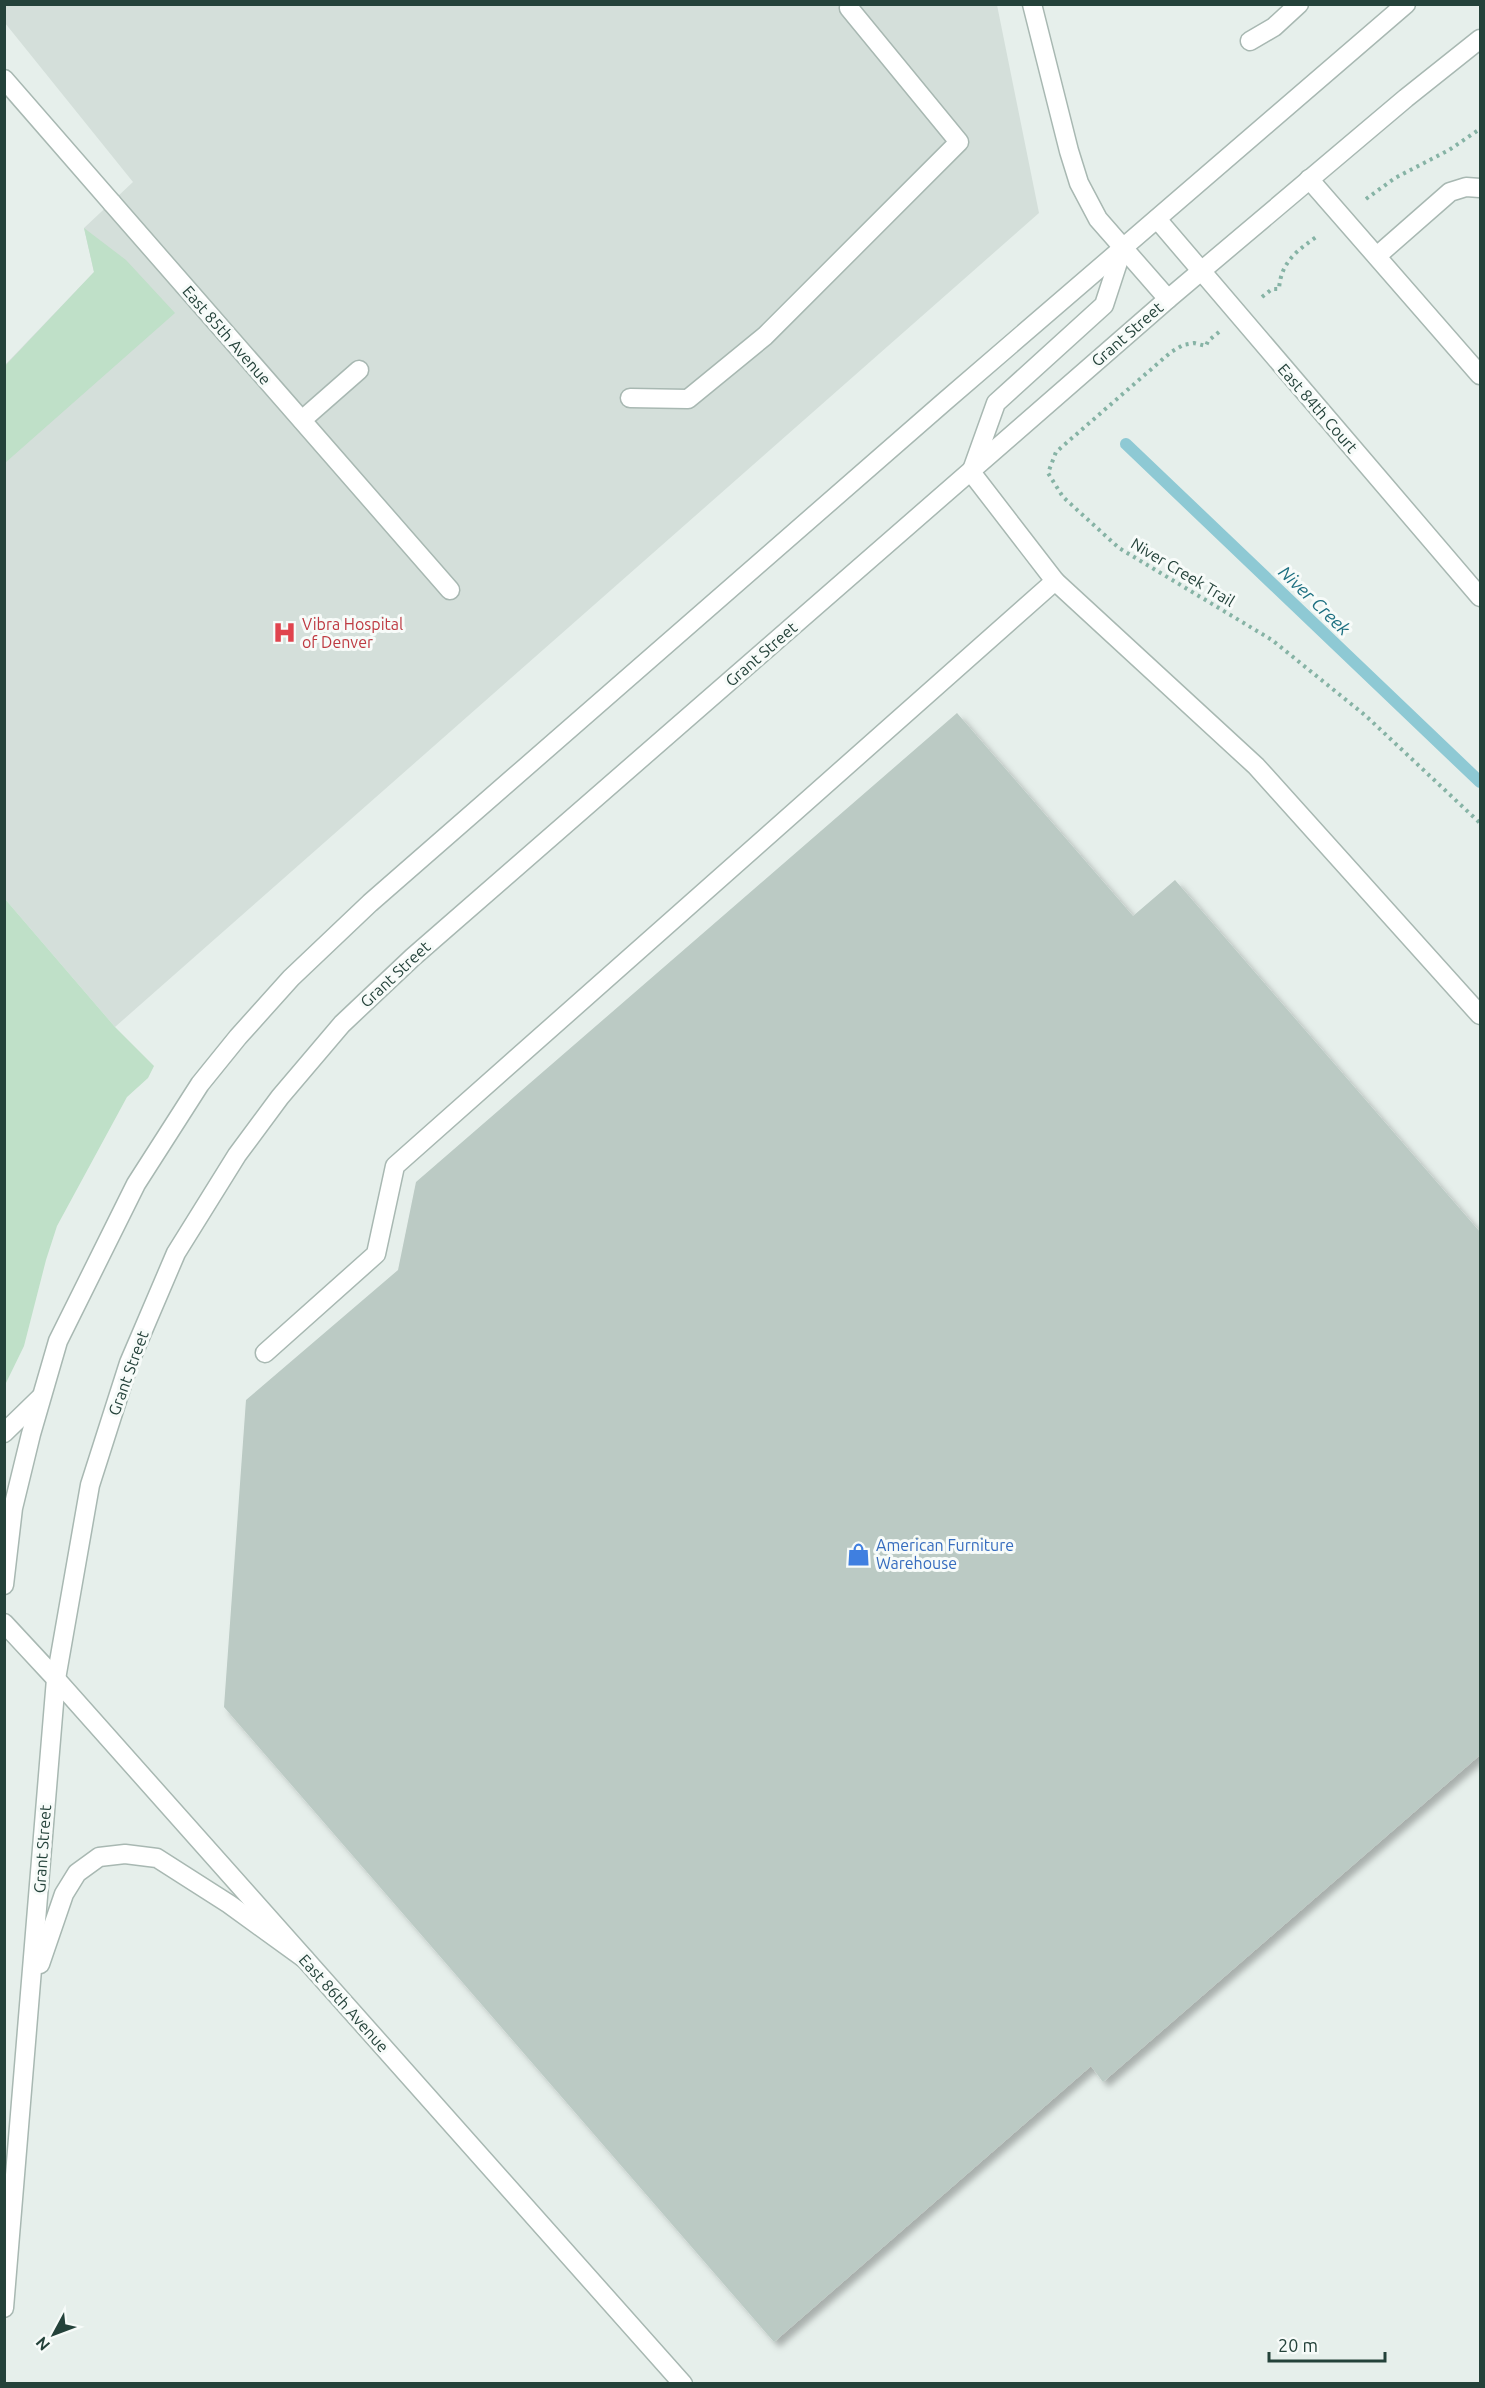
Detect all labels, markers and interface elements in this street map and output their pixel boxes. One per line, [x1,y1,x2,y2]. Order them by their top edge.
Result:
street label: East 85th Avenue [179,282,275,388]
street label: Grant Street [1088,298,1167,370]
street label: East 84th Court [1275,360,1362,457]
street label: Niver Creek Trail [1128,534,1238,610]
water label: Niver Creek [1275,561,1355,639]
place label: Vibra Hospital of Denver [302,615,403,651]
street label: Grant Street [722,618,801,690]
hospital icon: Vibra Hospital of Denver [271,620,297,646]
street label: Grant Street [356,937,434,1011]
street label: Grant Street [104,1328,152,1418]
place label: American Furniture Warehouse [876,1536,1014,1572]
shop icon: American Furniture Warehouse [845,1541,871,1567]
street label: Grant Street [30,1803,54,1894]
street label: East 86th Avenue [295,1950,393,2056]
north arrow [24,2304,84,2364]
scale bar [1269,2325,1384,2363]
text: N [32,2333,53,2354]
text: 20 m [1278,2335,1318,2355]

